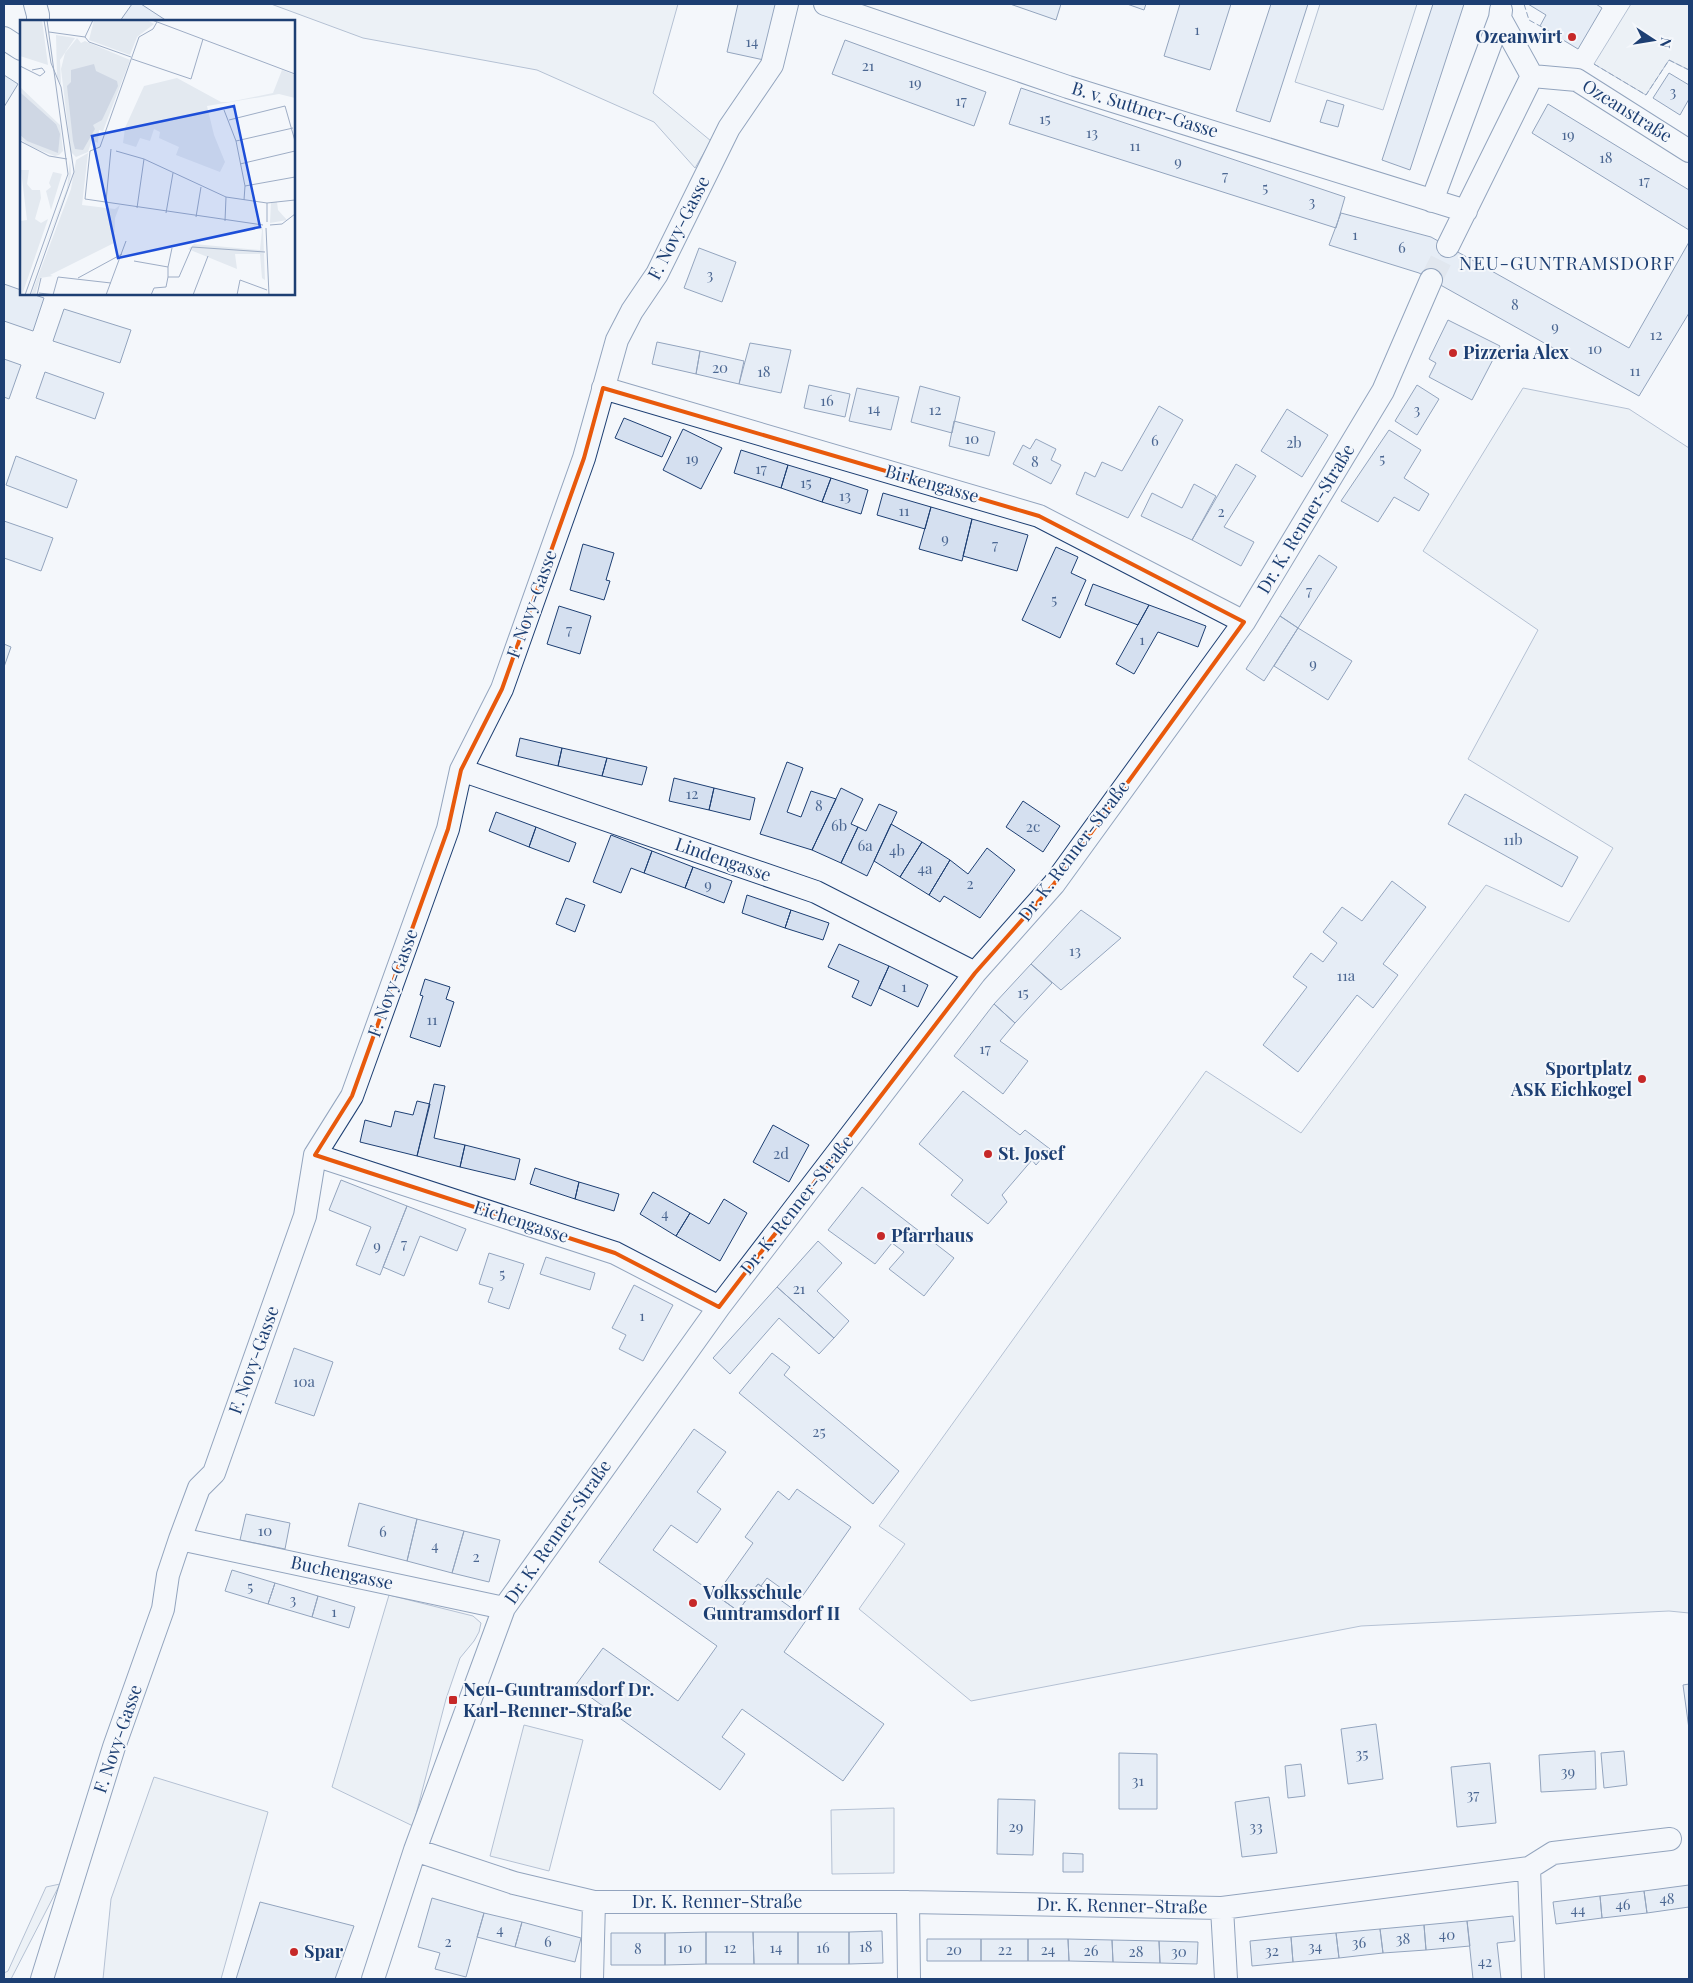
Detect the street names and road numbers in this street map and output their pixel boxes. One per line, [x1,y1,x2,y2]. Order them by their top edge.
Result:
street label: Ozeanstraße [1578,73,1677,147]
street label: B. v. Suttner-Gasse [1069,75,1222,143]
street label: F. Novy-Gasse [642,172,715,284]
street label: Dr. K. Renner-Straße [1251,439,1359,598]
street label: Birkengasse [883,458,982,508]
street label: F. Novy-Gasse [500,546,562,661]
street label: Dr. K. Renner-Straße [1012,775,1134,926]
street label: Lindengasse [672,831,775,887]
street label: F. Novy-Gasse [361,925,423,1040]
street label: Dr. K. Renner-Straße [734,1130,858,1279]
street label: Eichengasse [471,1194,572,1248]
street label: F. Novy-Gasse [222,1302,284,1417]
street label: Dr. K. Renner-Straße [498,1455,616,1608]
street label: Buchengasse [289,1549,396,1595]
street label: F. Novy-Gasse [87,1681,147,1796]
street label: Dr. K. Renner-Straße [632,1889,802,1913]
street label: Dr. K. Renner-Straße [1036,1892,1208,1918]

